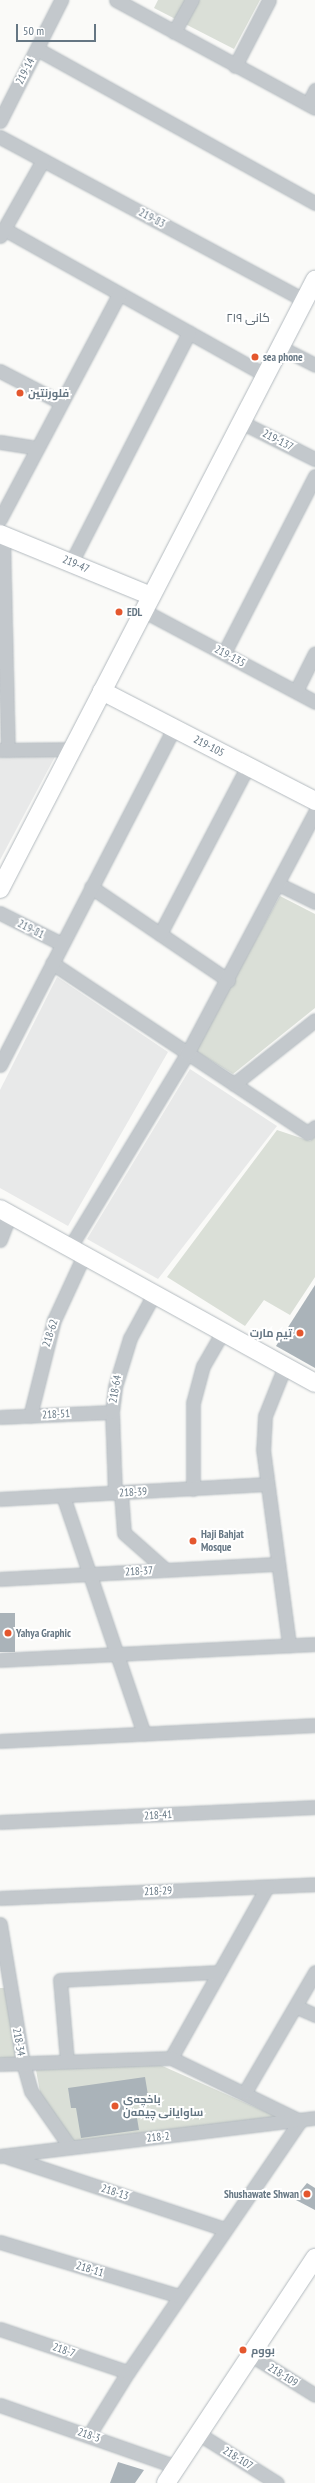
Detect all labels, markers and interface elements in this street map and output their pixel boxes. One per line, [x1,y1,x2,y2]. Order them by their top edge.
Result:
scale bar [18,16,98,42]
text: 50 m [23,23,44,38]
street label: 219-14 [13,56,37,86]
street label: 219-83 [137,206,167,230]
district label: کانی ٢١٩ [226,311,270,325]
place label: sea phone [263,350,303,364]
marker: sea phone [250,352,260,362]
place label: فلورنتين [28,386,69,400]
marker: فلورنتين [15,388,25,398]
street label: 219-137 [260,427,296,453]
street label: 219-47 [61,552,91,576]
place label: EDL [127,605,142,619]
marker: EDL [114,607,124,617]
street label: 219-135 [212,642,248,670]
street label: 219-105 [191,733,227,759]
street label: 219-81 [16,917,46,941]
street label: 218-62 [39,1318,61,1348]
place label: تيم مارت [250,1326,292,1340]
marker: تيم مارت [295,1328,305,1338]
street label: 218-64 [106,1374,124,1404]
street label: 218-51 [42,1407,70,1421]
street label: 218-39 [119,1485,147,1499]
place label: Haji Bahjat Mosque [201,1528,244,1554]
marker: Haji Bahjat Mosque [188,1536,198,1546]
street label: 218-37 [125,1564,153,1578]
place label: Yahya Graphic [16,1626,71,1640]
marker: Yahya Graphic [3,1628,13,1638]
street label: 218-41 [144,1808,172,1822]
street label: 218-29 [144,1884,172,1898]
street label: 218-34 [10,2027,28,2057]
place label: باخچه‌ی ساوایانی چیمه‌ن [123,2093,203,2119]
marker: باخچه‌ی ساوایانی چیمه‌ن [110,2101,120,2111]
street label: 218-2 [146,2129,170,2145]
street label: 218-13 [100,2181,130,2203]
place label: Shushawate Shwan [224,2187,299,2201]
marker: Shushawate Shwan [302,2189,312,2199]
street label: 218-11 [75,2259,105,2279]
street label: 218-7 [51,2340,77,2360]
place label: بووم [251,2343,275,2357]
marker: بووم [238,2345,248,2355]
street label: 218-109 [266,2361,300,2389]
street label: 218-3 [76,2425,102,2445]
street label: 218-107 [221,2444,255,2472]

